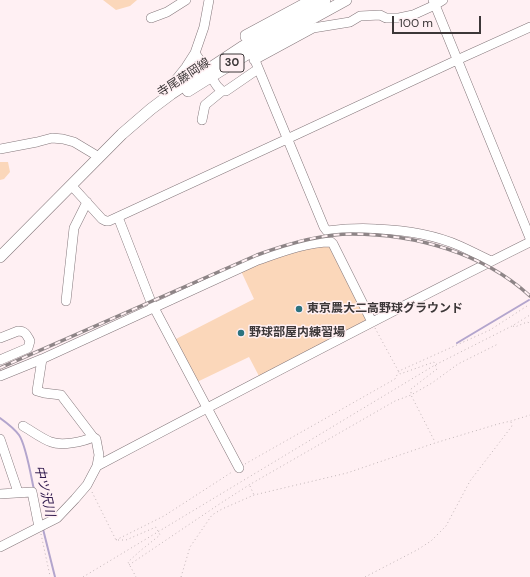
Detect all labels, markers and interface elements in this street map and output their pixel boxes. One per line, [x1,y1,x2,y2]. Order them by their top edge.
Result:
scale bar [394,8,483,34]
text: 100 m [399,15,433,31]
road number: 30 [220,54,244,72]
street label: 寺尾藤岡線 [155,56,213,100]
place label: 東京農大二高野球グラウンド [307,302,463,316]
marker: 東京農大二高野球グラウンド [294,304,304,314]
place label: 野球部屋内練習場 [249,326,345,340]
marker: 野球部屋内練習場 [236,328,246,338]
water label: 中ツ沢川 [31,464,57,518]

